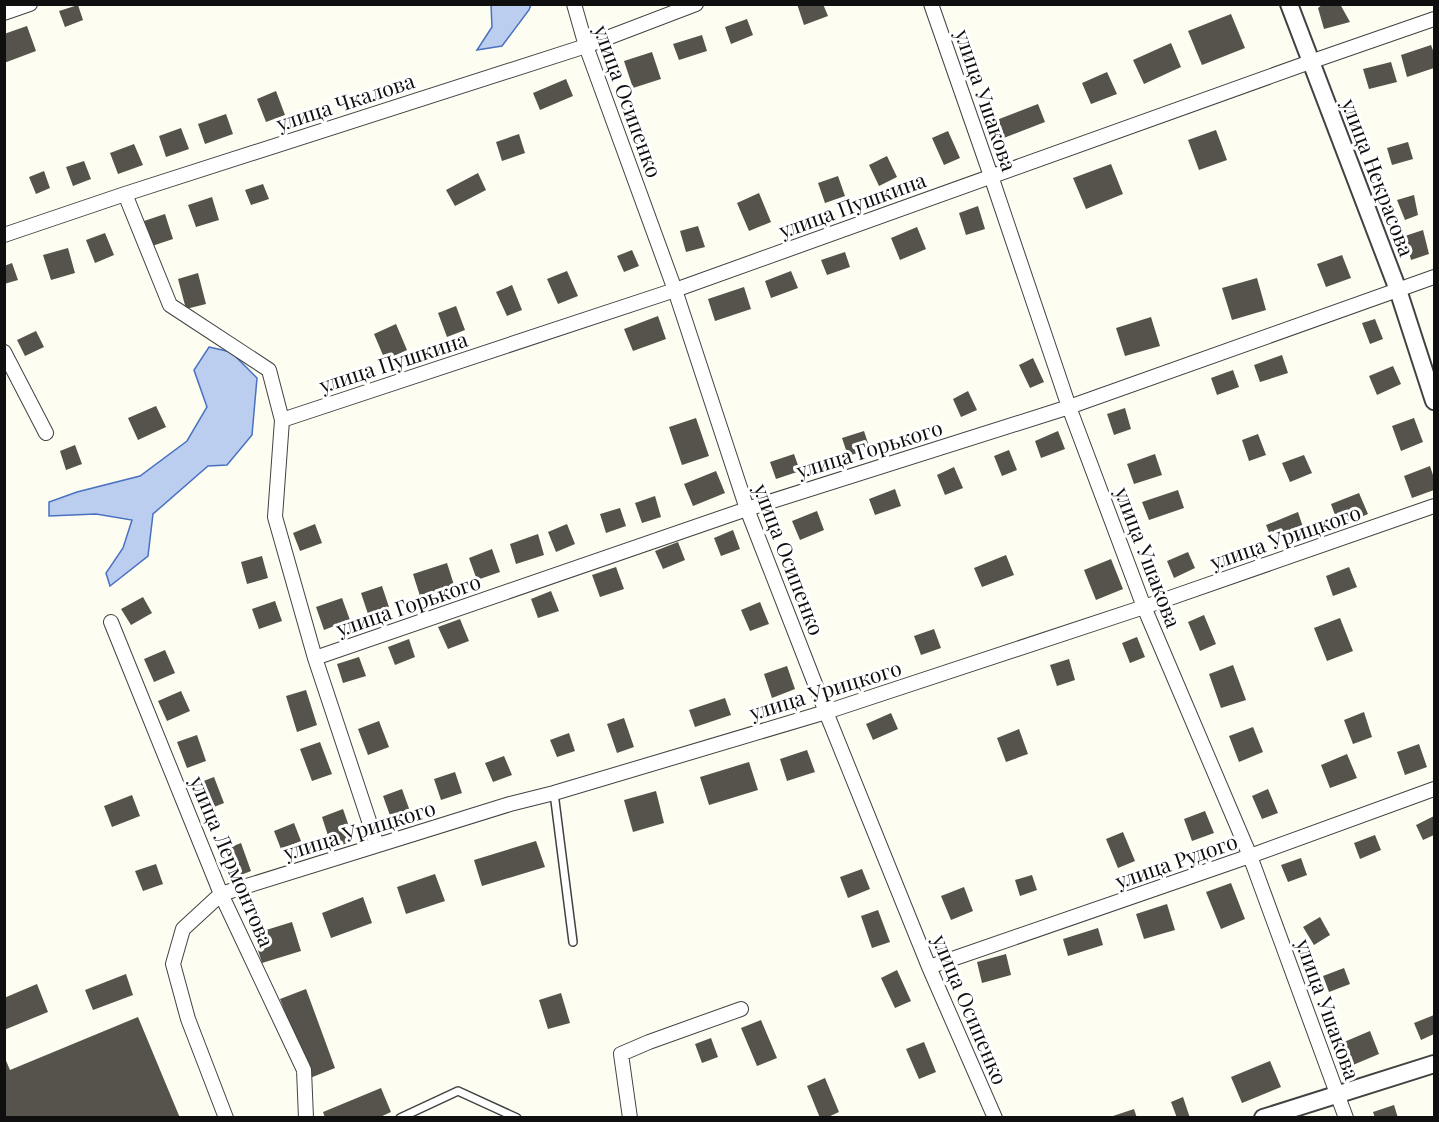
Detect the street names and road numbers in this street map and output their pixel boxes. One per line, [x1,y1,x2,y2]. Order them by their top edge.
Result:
street label: улица Осипенко [588,20,670,181]
street label: улица Ушакова [949,24,1025,175]
street label: улица Чкалова [271,65,418,137]
street label: улица Некрасова [1336,93,1422,260]
street label: улица Пушкина [774,164,930,244]
street label: улица Пушкина [314,324,471,398]
street label: улица Горького [792,413,945,484]
street label: улица Осипенко [748,478,832,639]
street label: улица Ушакова [1109,482,1189,632]
street label: улица Урицкого [1205,497,1364,575]
street label: улица Горького [331,566,484,642]
street label: улица Урицкого [745,653,904,726]
street label: улица Лермонтова [184,770,282,951]
street label: улица Урицкого [279,793,438,866]
street label: улица Рудого [1110,826,1241,894]
street label: улица Осипенко [926,929,1015,1088]
street label: улица Ушакова [1290,934,1368,1084]

